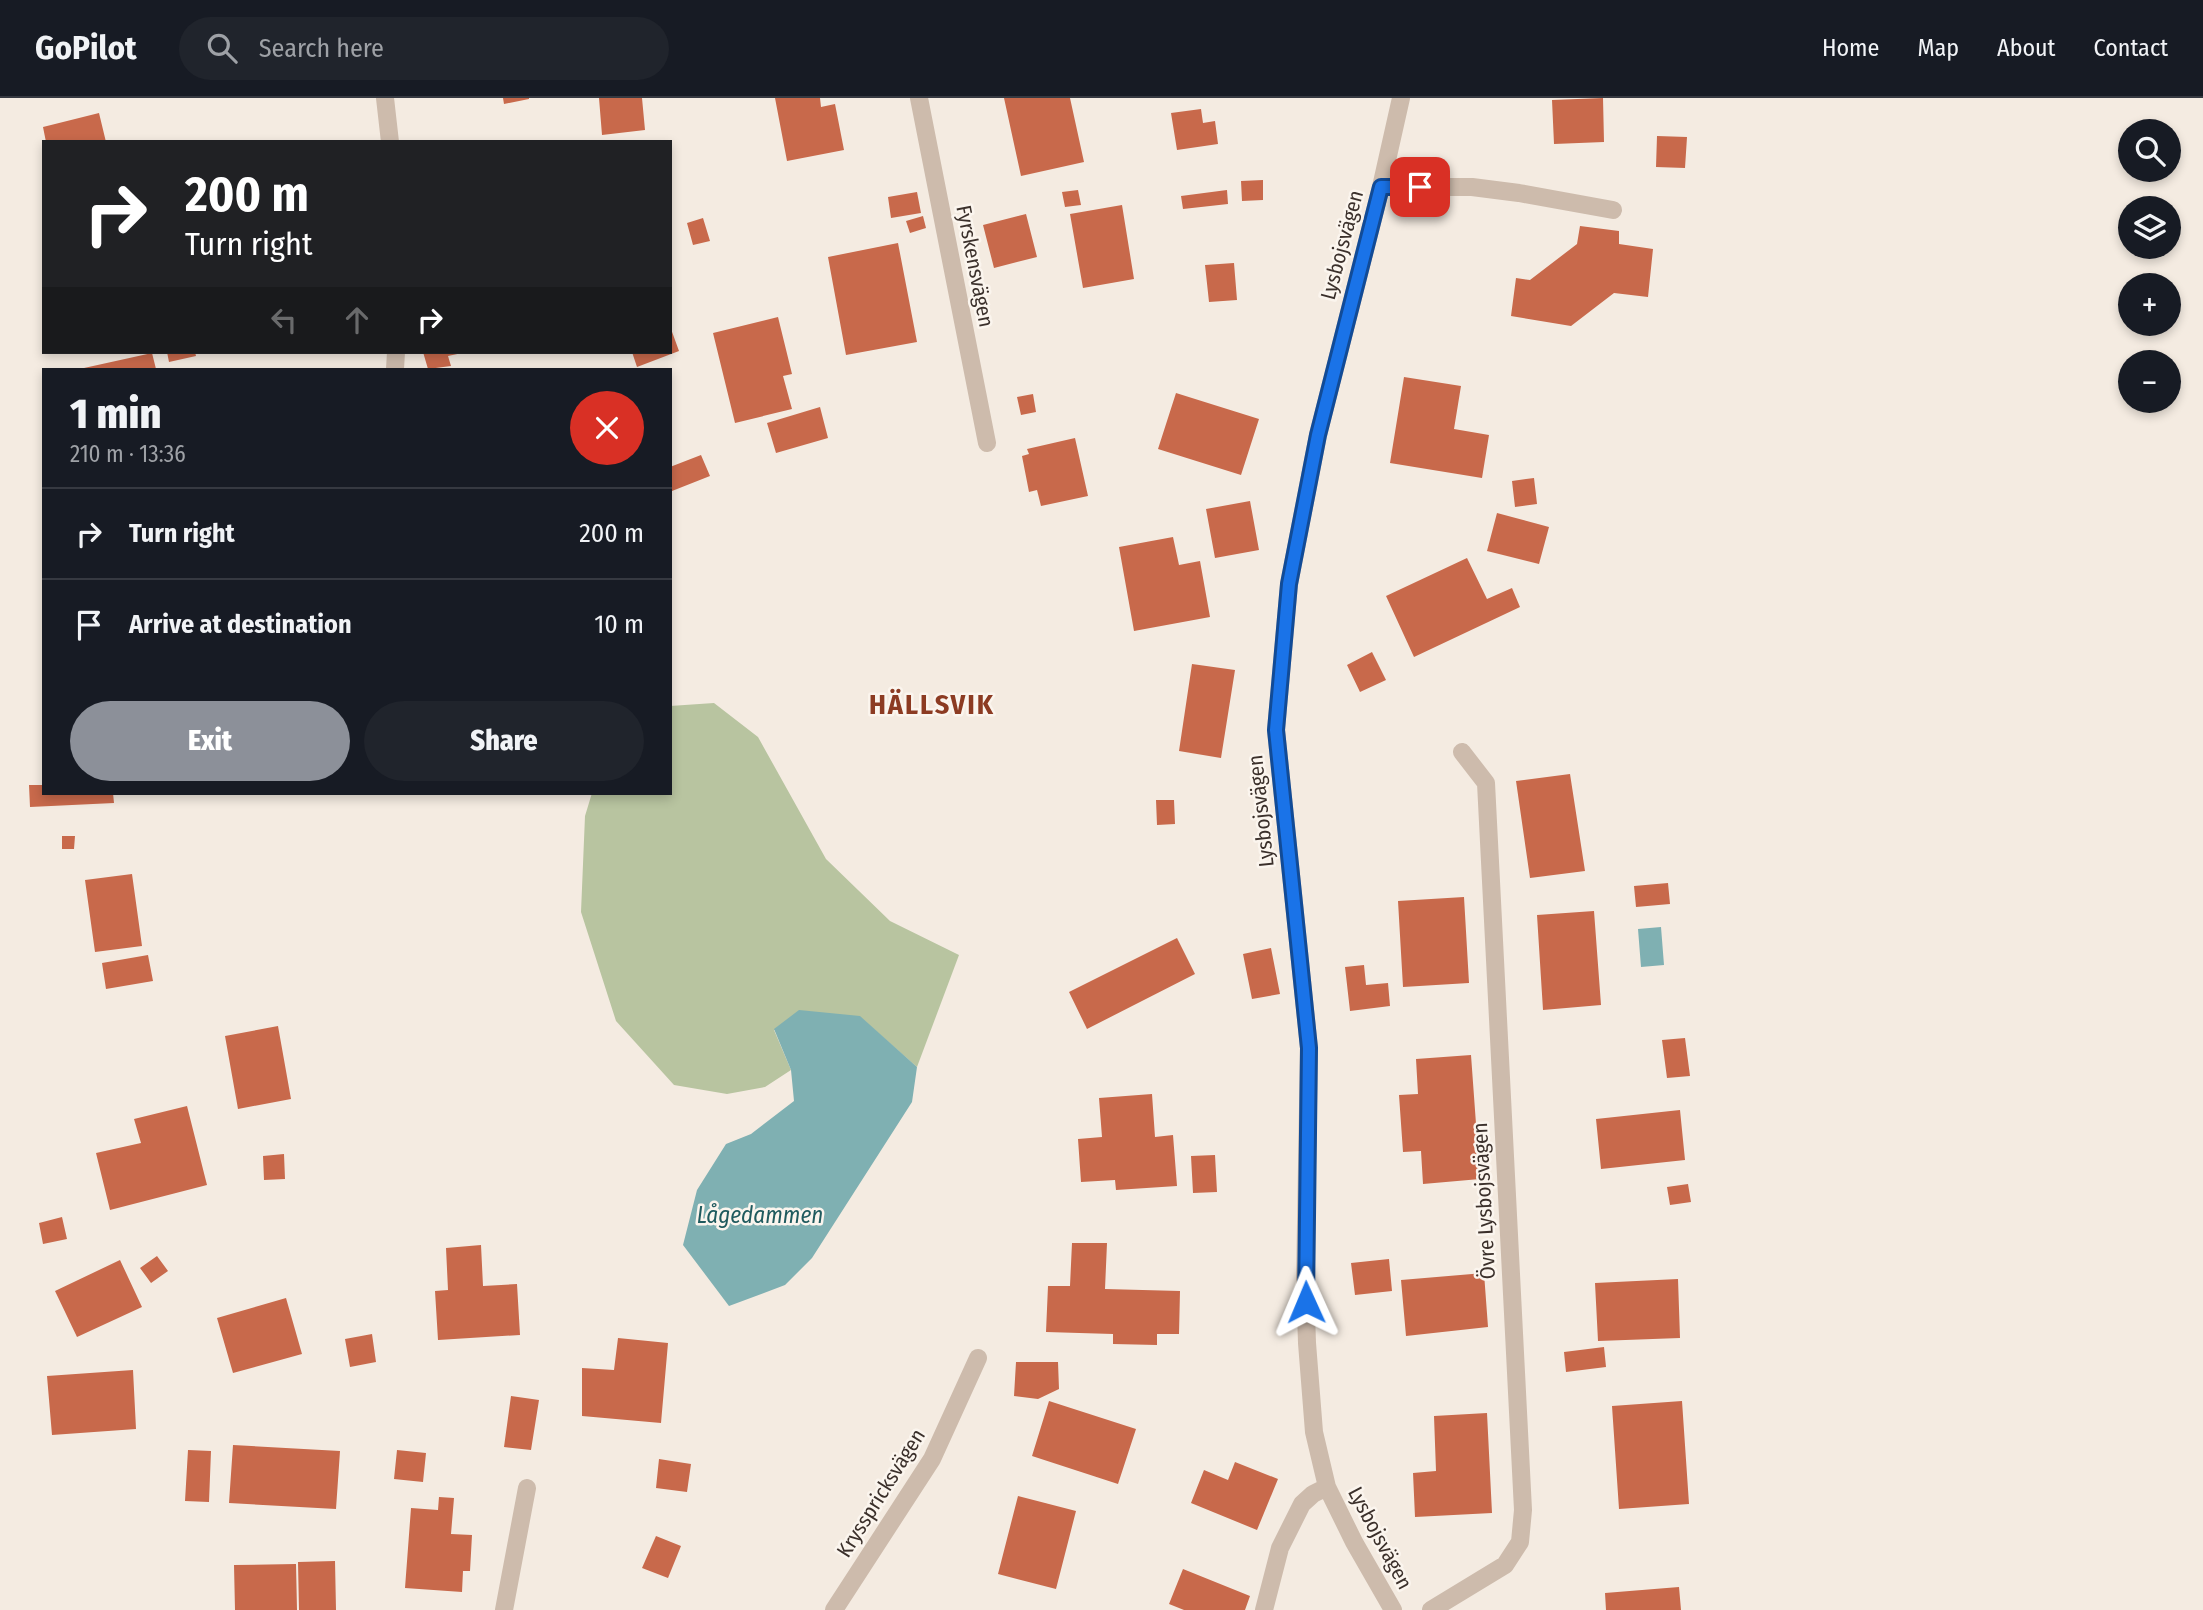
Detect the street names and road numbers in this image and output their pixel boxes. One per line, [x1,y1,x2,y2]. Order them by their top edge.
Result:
street label: Lysbojsvägen [1315,187,1369,303]
street label: Fyrskensvägen [950,203,1000,329]
street label: Lysbojsvägen [1242,754,1280,868]
street label: Övre Lysbojsvägen [1467,1122,1501,1280]
street label: Krysspricksvägen [831,1424,931,1562]
street label: Lysbojsvägen [1342,1482,1418,1594]

